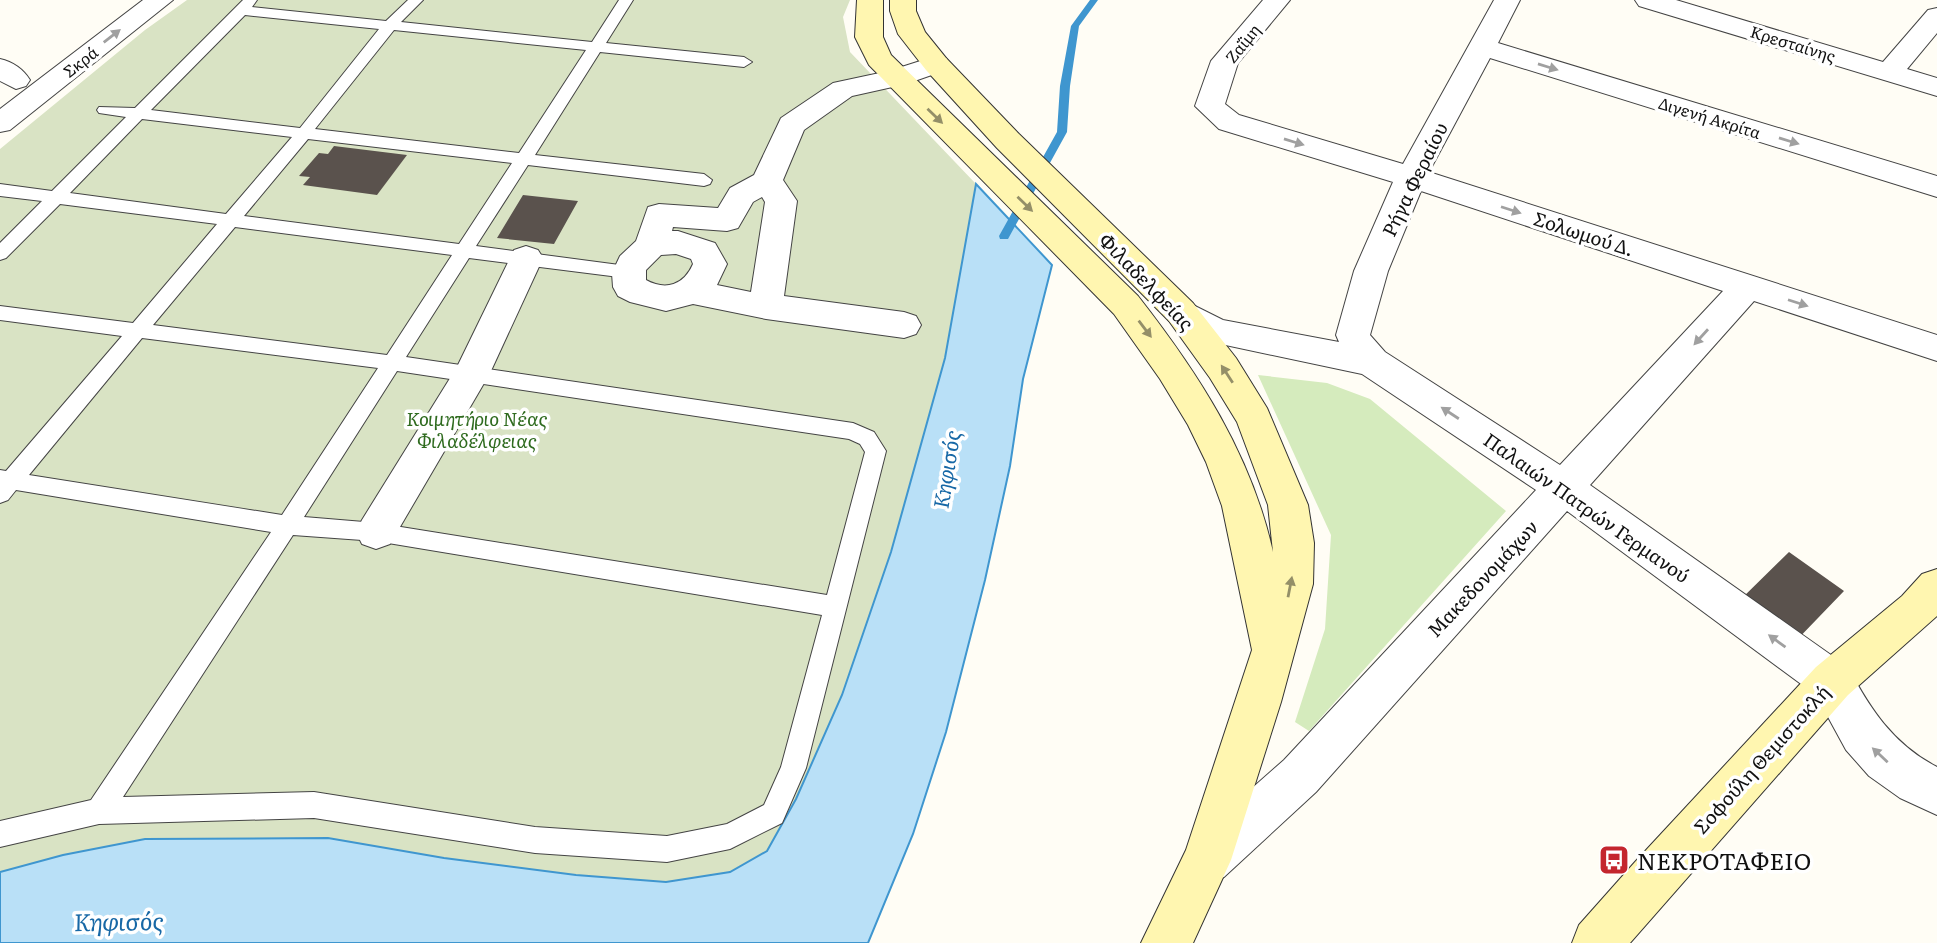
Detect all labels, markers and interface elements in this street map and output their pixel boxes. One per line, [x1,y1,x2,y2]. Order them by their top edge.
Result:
street label: Ζαΐμη [1219,18,1265,68]
street label: Κρεσταίνης [1747,19,1839,67]
one-way arrow [102,28,120,43]
street label: Σκρά [57,40,103,82]
one-way arrow [1538,62,1559,72]
street label: Διγενή Ακρίτα [1656,90,1764,144]
one-way arrow [926,108,943,124]
street label: Ρήγα Φεραίου [1374,117,1454,241]
one-way arrow [1779,136,1800,147]
one-way arrow [1284,138,1305,148]
one-way arrow [1016,196,1033,212]
street label: Σολωμού Δ. [1530,204,1638,262]
one-way arrow [1501,205,1522,216]
street label: Φιλαδελφείας [1093,226,1201,336]
one-way arrow [1787,298,1808,309]
one-way arrow [1137,320,1152,338]
one-way arrow [1694,328,1710,345]
one-way arrow [1221,365,1234,384]
park label: Κοιμητήριο Νέας Φιλαδέλφειας [406,404,548,454]
one-way arrow [1441,406,1459,420]
street label: Παλαιών Πατρών Γερμανού [1478,425,1696,589]
water label: Κηφισός [924,428,966,510]
street label: Μακεδονομάχων [1420,513,1544,643]
one-way arrow [1285,576,1296,598]
one-way arrow [1768,635,1786,649]
street label: Σοφούλη Θεμιστοκλή [1686,678,1836,840]
one-way arrow [1871,747,1889,763]
bus stop icon: ΝΕΚΡΟΤΑΦΕΙΟ [1597,843,1631,877]
place label: ΝΕΚΡΟΤΑΦΕΙΟ [1637,843,1811,877]
water label: Κηφισός [74,902,164,938]

